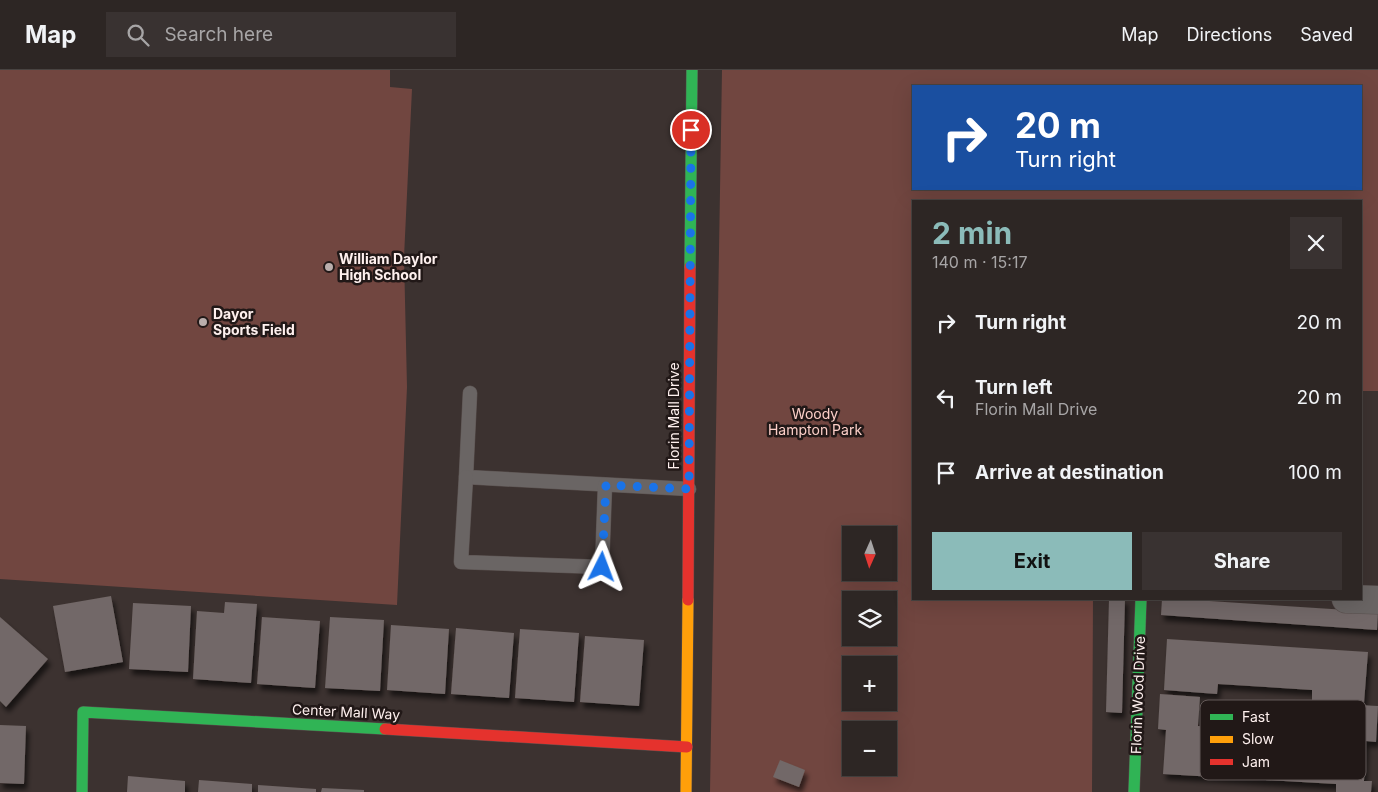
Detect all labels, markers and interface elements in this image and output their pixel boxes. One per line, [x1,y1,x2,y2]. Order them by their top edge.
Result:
search box [106,12,456,57]
text: Map [25,20,76,49]
icon: search [124,21,152,49]
text: Search here [164,23,273,46]
text: Map [1121,24,1159,45]
text: Directions [1187,24,1272,45]
text: Saved [1300,24,1353,45]
text: 20 m [1015,104,1101,146]
icon: right [932,105,997,170]
pin [670,109,712,151]
icon: arrive [677,116,705,144]
text: Turn right [1015,146,1116,172]
text: 2 min [932,215,1012,251]
button: close [1290,217,1342,269]
place label: William Daylor High School [339,250,438,283]
text: 140 m · 15:17 [932,252,1027,272]
marker: William Daylor High School [323,261,335,273]
place label: Dayor Sports Field [213,305,295,338]
icon: right [932,309,960,337]
text: Turn right [975,311,1066,334]
text: 20 m [1296,311,1342,334]
marker: Dayor Sports Field [197,316,209,328]
street label: Florin Mall Drive [665,362,682,470]
text: Turn left [975,376,1053,399]
icon: left [932,384,960,412]
text: 20 m [1296,386,1342,409]
text: Florin Mall Drive [975,399,1097,419]
park label: Woody Hampton Park [768,405,862,438]
icon: arrive [932,459,960,487]
text: Arrive at destination [975,461,1164,484]
text: 100 m [1288,461,1342,484]
north arrow [842,526,898,581]
map controls [842,526,897,776]
button: Exit [932,532,1132,590]
button: Share [1142,532,1342,590]
position arrow [575,540,627,592]
button: layers [842,591,897,646]
street label: Florin Wood Drive [1127,636,1148,754]
button: + [842,656,897,711]
street label: Center Mall Way [291,700,401,723]
legend [1200,700,1366,780]
text: Fast [1242,708,1270,725]
button: − [842,721,897,776]
text: Slow [1242,730,1274,747]
text: Jam [1242,753,1270,770]

